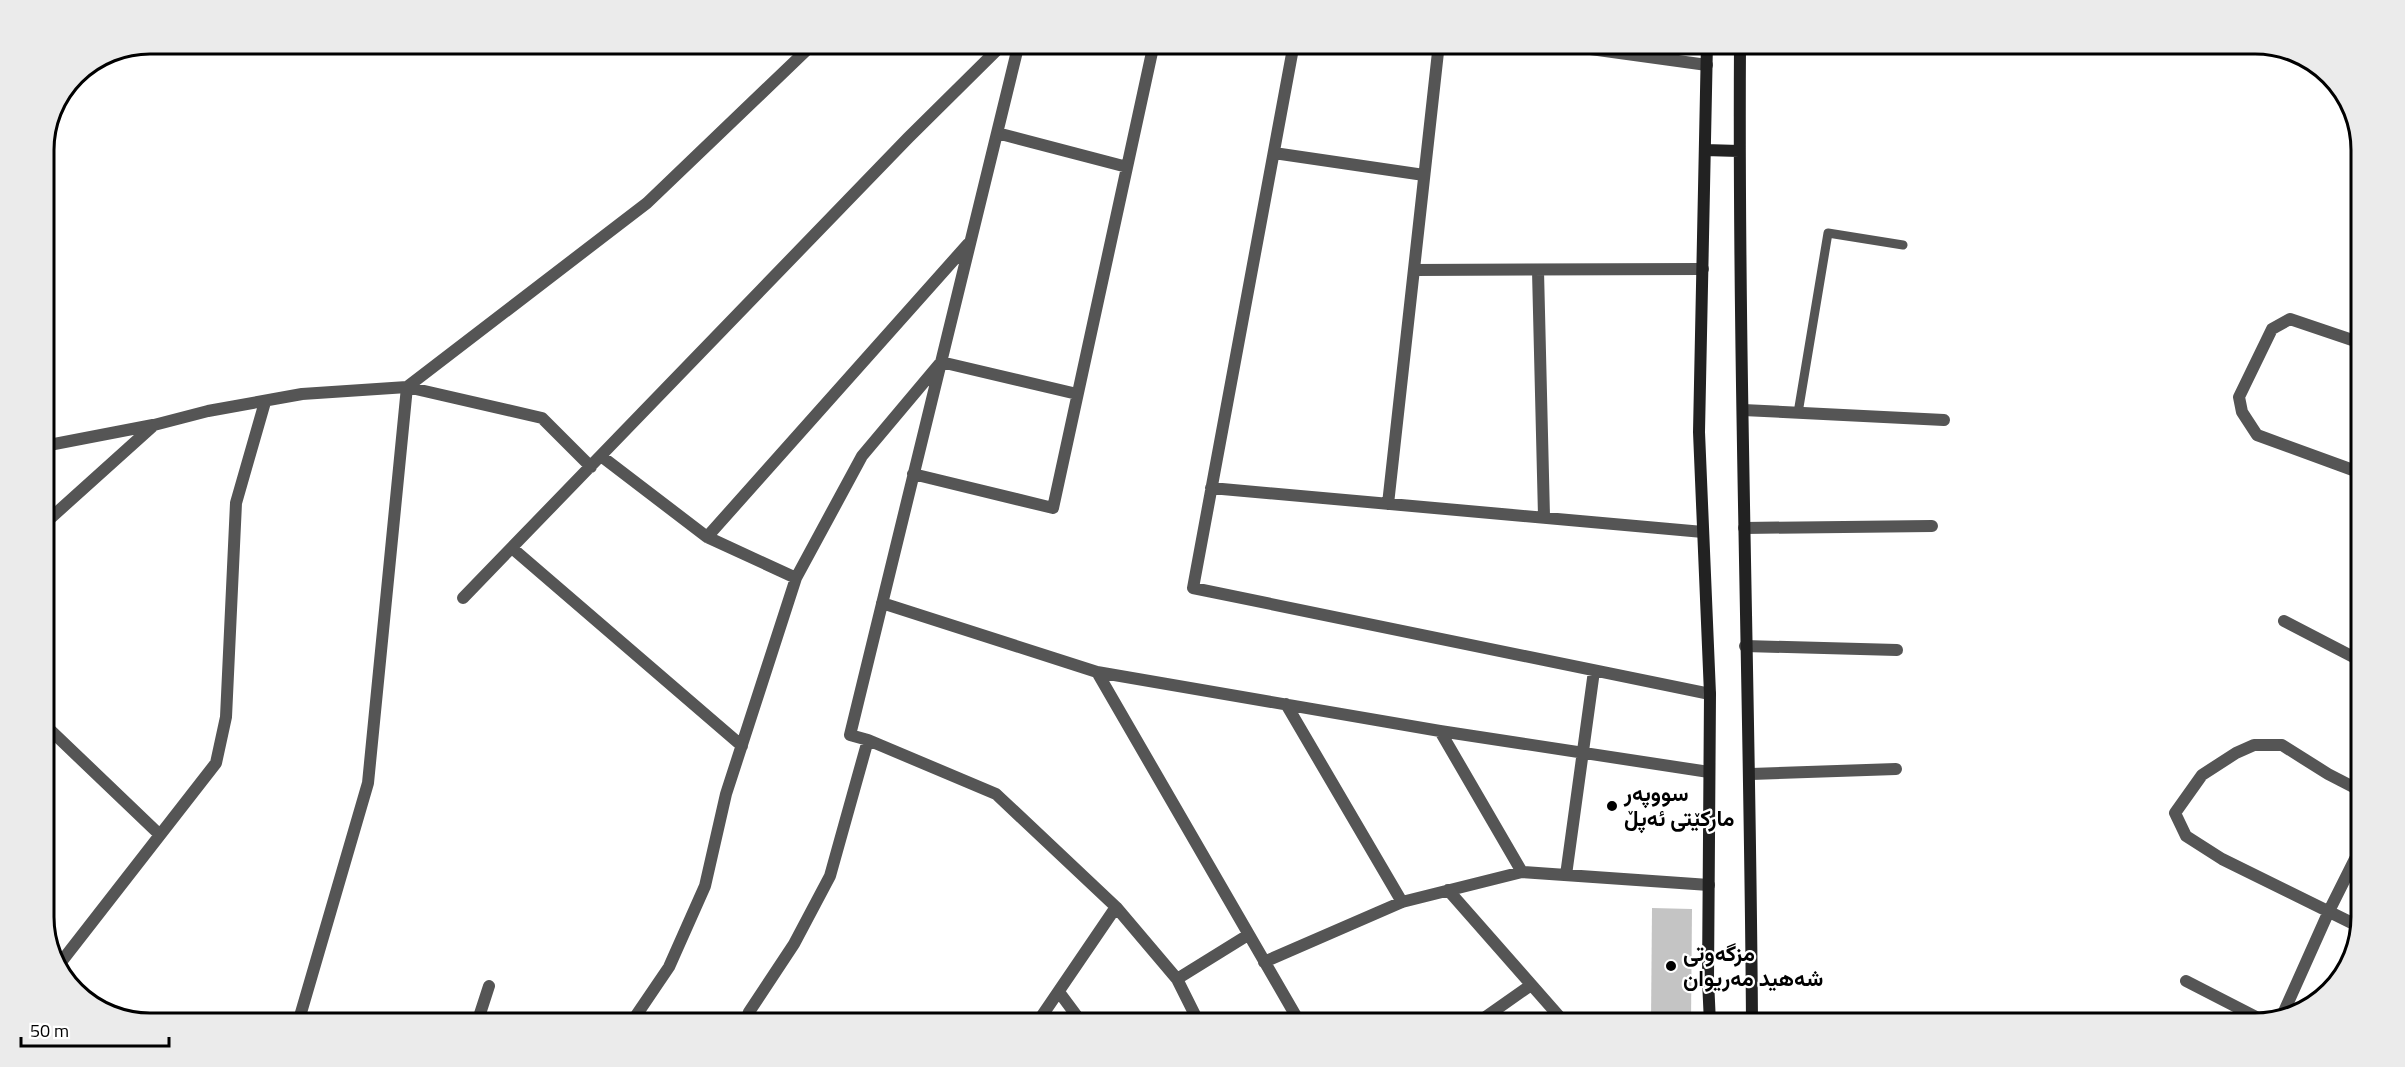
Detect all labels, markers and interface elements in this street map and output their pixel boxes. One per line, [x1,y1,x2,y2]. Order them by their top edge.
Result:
place label: سووپەر مارکێتی ئەپڵ [1623,776,1735,835]
marker: سووپەر مارکێتی ئەپڵ [1605,799,1619,813]
place label: مزگەوتی شەھید مەریوان [1683,936,1823,995]
marker: مزگەوتی شەھید مەریوان [1664,959,1678,973]
scale bar [21,1010,170,1048]
text: 50 m [30,1017,69,1044]

